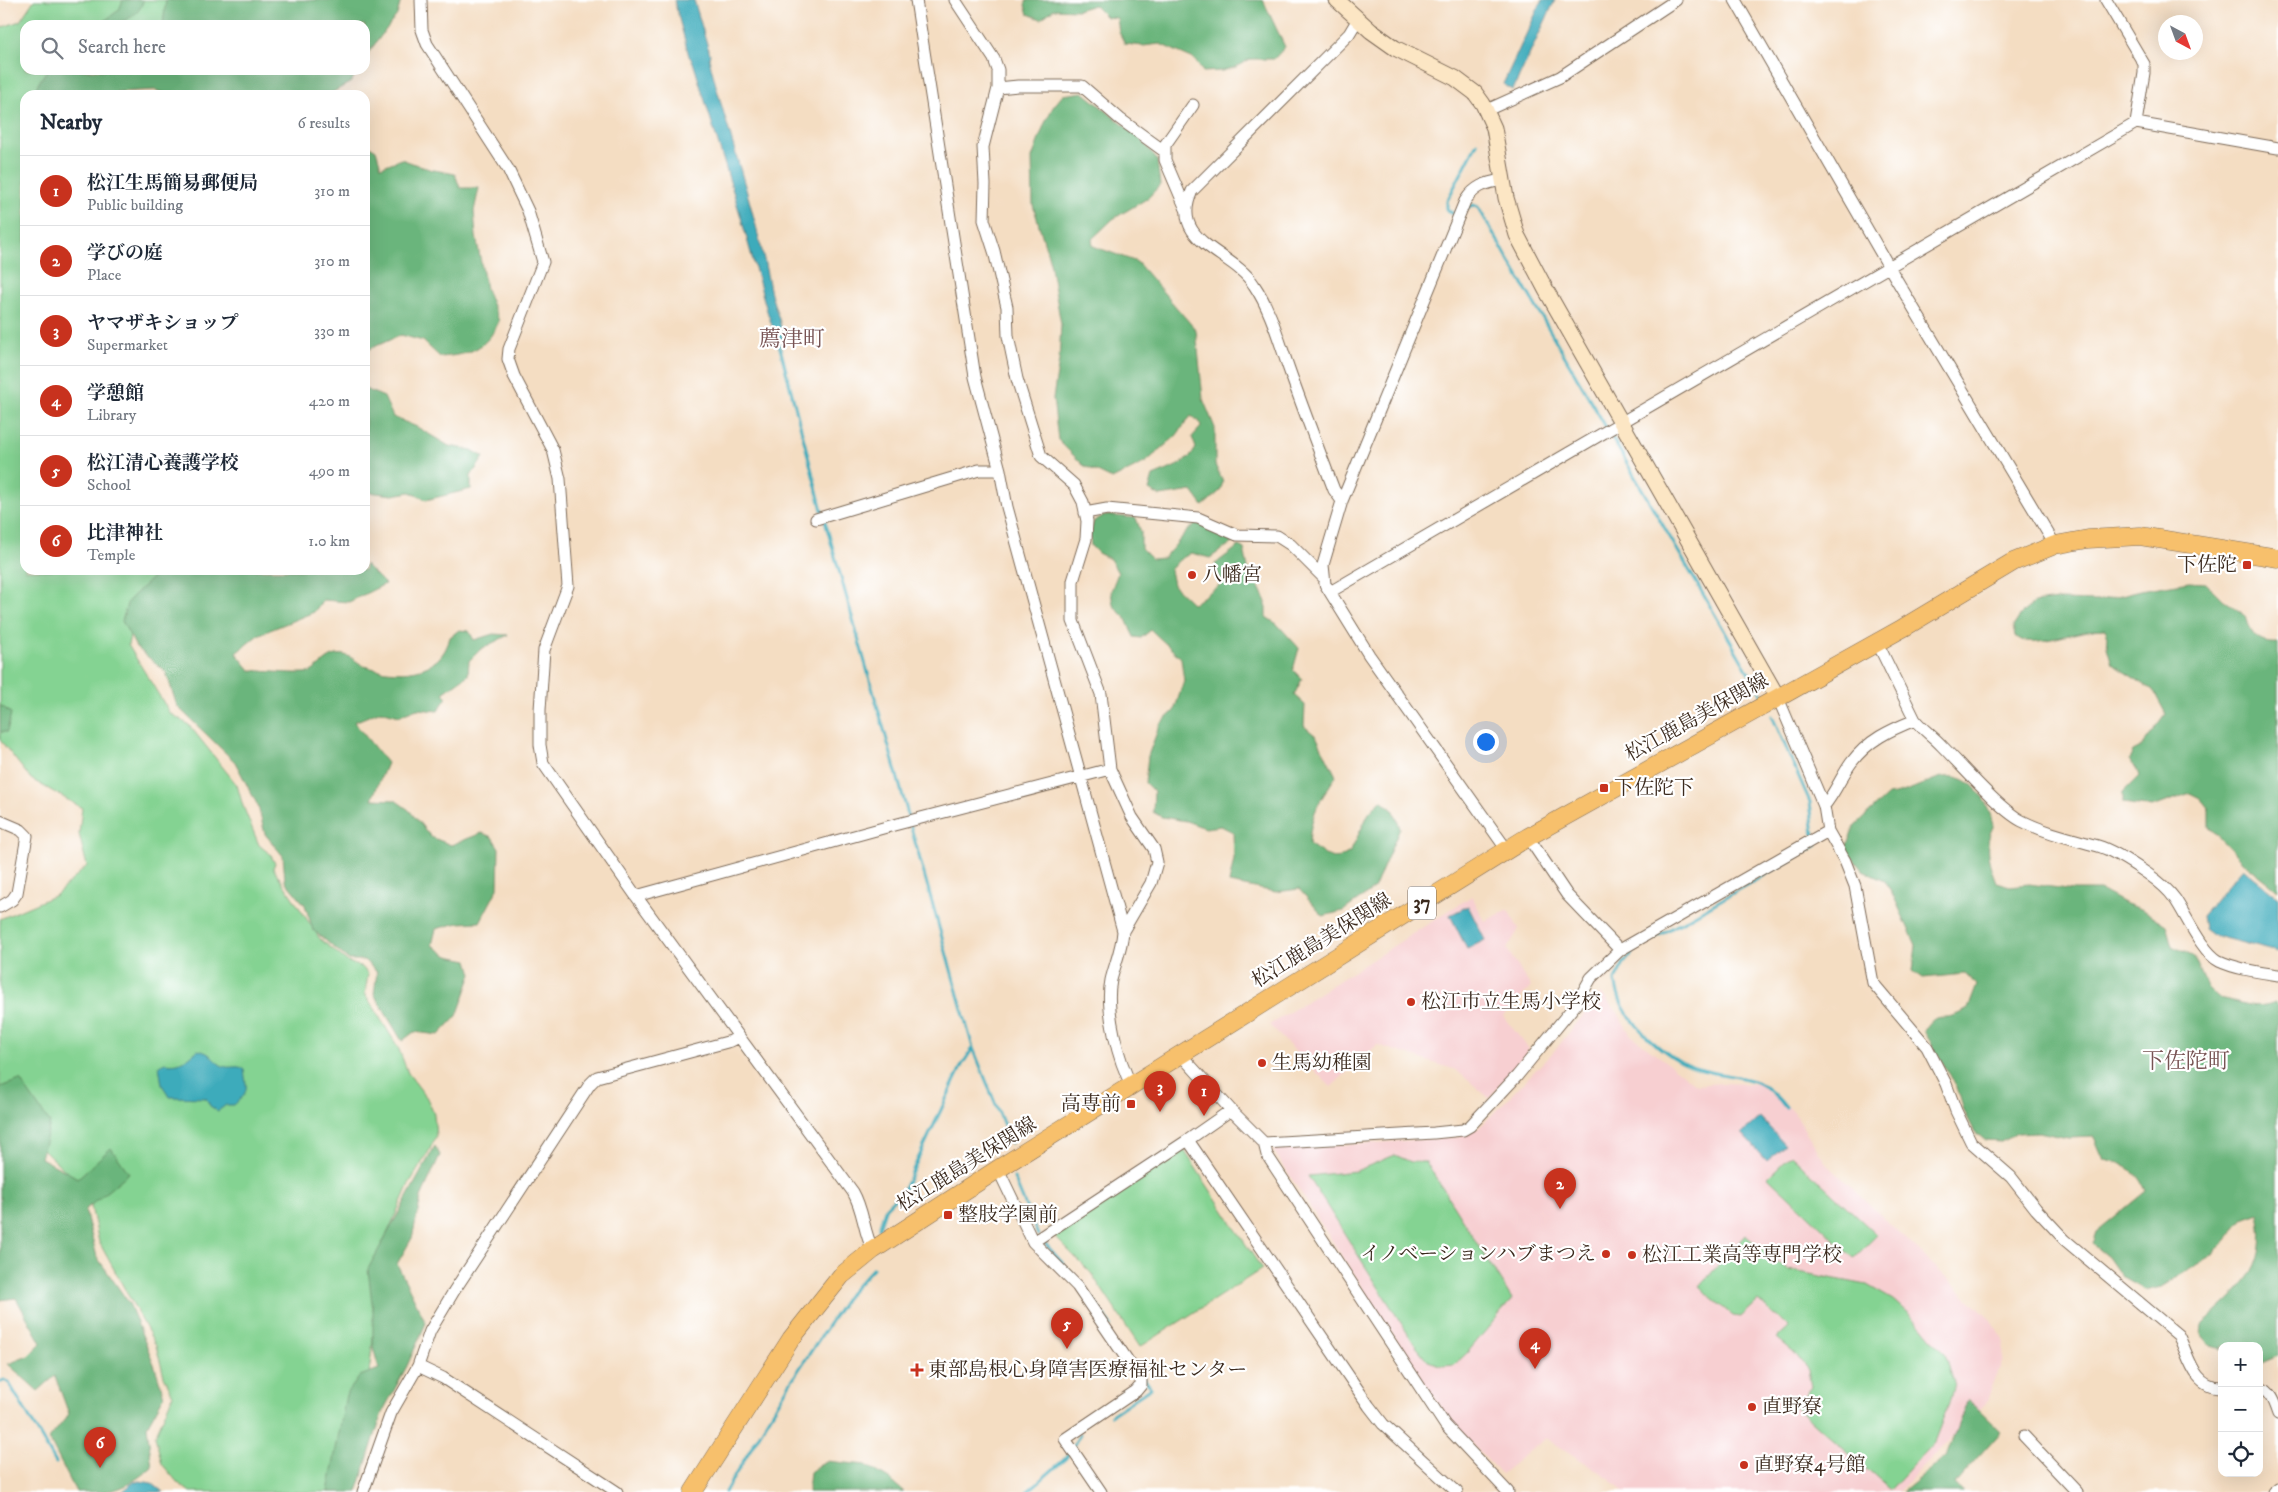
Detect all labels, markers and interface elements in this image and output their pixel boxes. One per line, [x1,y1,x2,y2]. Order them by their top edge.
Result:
north arrow [2158,15,2203,60]
search box [20,20,370,75]
icon: search [38,34,66,62]
text: Search here [78,36,166,59]
text: Nearby [40,110,102,136]
text: 6 results [297,113,350,133]
text: 松江生馬簡易郵便局 [87,172,258,195]
text: 1 [53,181,59,201]
text: 310 m [314,181,350,201]
text: Public building [87,195,183,215]
text: 学びの庭 [87,242,163,265]
text: 2 [52,251,60,271]
text: 310 m [314,251,350,271]
text: Place [87,265,121,285]
text: ヤマザキショップ [87,312,238,335]
text: 3 [53,321,59,341]
text: 330 m [314,321,350,341]
district label: 薦津町 [759,326,825,353]
text: Supermarket [87,335,168,355]
text: 学憩館 [87,382,144,405]
text: 4 [51,391,61,411]
text: 420 m [309,391,350,411]
text: Library [87,405,136,425]
text: 松江清心養護学校 [87,452,239,475]
text: 5 [52,461,60,481]
text: 490 m [309,461,350,481]
text: School [87,475,131,495]
text: 比津神社 [87,522,163,545]
text: 6 [52,531,60,551]
text: 1.0 km [308,531,350,551]
text: Temple [87,545,135,565]
place label: 下佐陀 [2177,553,2237,578]
marker: 下佐陀 [2241,559,2253,571]
place label: 八幡宮 [1202,563,1262,588]
marker: 八幡宮 [1186,569,1198,581]
street label: 松江鹿島美保関線 [1621,668,1773,768]
your location [1473,729,1499,755]
place label: 下佐陀下 [1614,776,1694,801]
marker: 下佐陀下 [1598,782,1610,794]
road number: 37 [1408,886,1436,920]
street label: 松江鹿島美保関線 [1248,888,1396,994]
place label: 松江市立生馬小学校 [1421,990,1601,1015]
marker: 松江市立生馬小学校 [1405,996,1417,1008]
district label: 下佐陀町 [2142,1048,2230,1075]
place label: 生馬幼稚園 [1272,1051,1372,1076]
marker: 生馬幼稚園 [1256,1057,1268,1069]
pin: 3 [1144,1071,1176,1112]
pin: 1 [1188,1075,1220,1116]
place label: 高専前 [1061,1092,1121,1117]
marker: 高専前 [1125,1098,1137,1110]
street label: 松江鹿島美保関線 [893,1112,1041,1218]
pin: 2 [1544,1168,1576,1209]
place label: 整肢学園前 [958,1203,1058,1228]
marker: 整肢学園前 [942,1209,954,1221]
place label: イノベーションハブまつえ [1360,1242,1596,1267]
place label: 松江工業高等専門学校 [1642,1243,1842,1268]
marker: イノベーションハブまつえ [1600,1248,1612,1260]
marker: 松江工業高等専門学校 [1626,1249,1638,1261]
pin: 5 [1051,1308,1083,1349]
pin: 4 [1519,1328,1551,1369]
map controls [2218,1342,2263,1477]
button: + [2218,1342,2263,1387]
place label: 東部島根心身障害医療福祉センター [928,1358,1247,1383]
marker: 東部島根心身障害医療福祉センター [910,1363,924,1377]
button: − [2218,1387,2263,1432]
place label: 直野寮 [1762,1395,1822,1420]
marker: 直野寮 [1746,1401,1758,1413]
pin: 6 [84,1427,116,1468]
button: locate [2218,1432,2263,1477]
place label: 直野寮4号館 [1754,1453,1866,1478]
marker: 直野寮4号館 [1738,1459,1750,1471]

